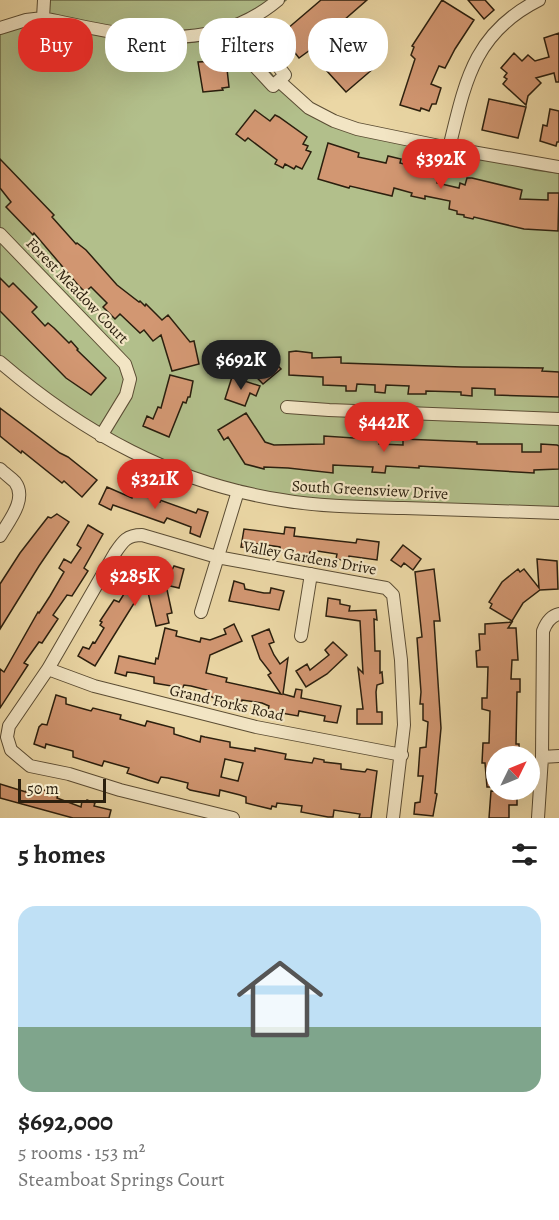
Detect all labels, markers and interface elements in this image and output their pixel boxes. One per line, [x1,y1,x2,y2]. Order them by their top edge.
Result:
chip: Buy [18,18,93,72]
chip: Rent [105,18,187,72]
chip: Filters [199,18,296,72]
chip: New [308,18,388,72]
pin: $392K [399,139,483,190]
text: $392K [416,145,466,172]
street label: Forest Meadow Court [21,233,134,349]
pin: $692K [199,340,283,391]
text: $692K [216,346,266,373]
pin: $442K [342,402,426,453]
text: $442K [359,408,409,435]
pin: $321K [113,459,197,510]
text: $321K [131,465,179,492]
street label: South Greensview Drive [291,475,449,505]
street label: Valley Gardens Drive [240,535,378,581]
pin: $285K [93,556,177,607]
text: $285K [110,562,160,589]
street label: Grand Forks Road [167,679,287,727]
north arrow [486,746,540,800]
map controls [486,746,540,800]
scale bar [18,776,106,804]
text: 50 m [27,778,59,800]
text: 5 homes [18,837,106,872]
icon: filters [508,838,541,871]
icon: home [226,945,334,1053]
text: $692,000 [18,1104,113,1139]
text: 5 rooms · 153 m² [18,1139,145,1166]
text: Steamboat Springs Court [18,1166,225,1193]

